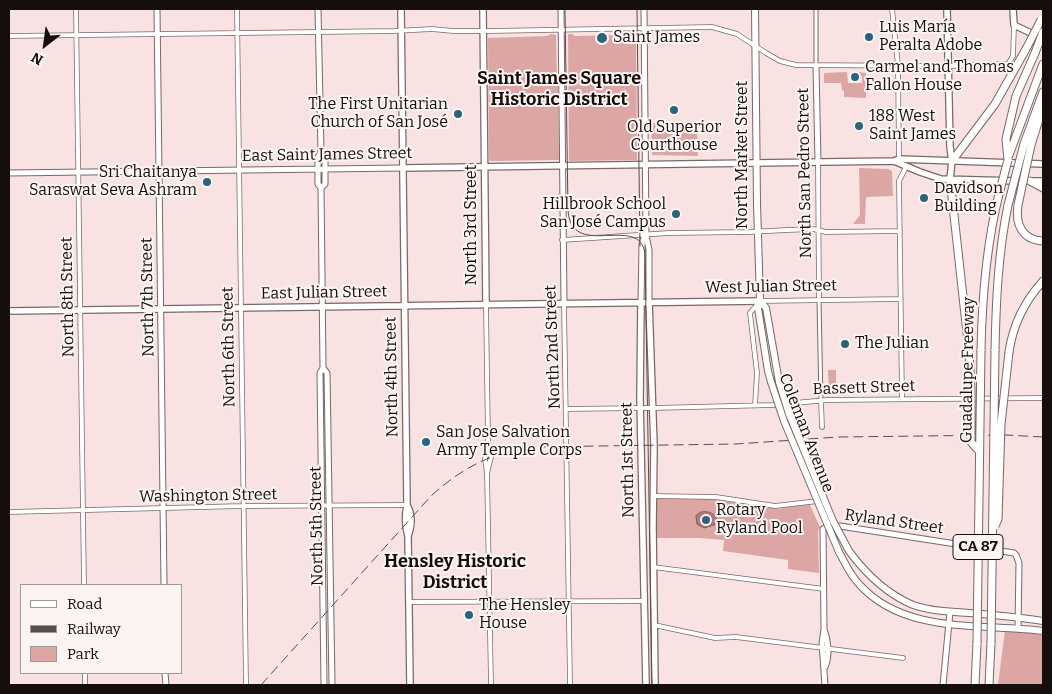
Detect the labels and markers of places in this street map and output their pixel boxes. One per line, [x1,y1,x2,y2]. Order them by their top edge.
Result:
place label: Luis María Peralta Adobe [879,18,982,56]
place label: Saint James [613,28,700,48]
marker: Saint James [595,31,609,45]
marker: Luis María Peralta Adobe [863,31,875,43]
place label: Carmel and Thomas Fallon House [865,58,1014,96]
marker: Carmel and Thomas Fallon House [849,71,861,83]
place label: The First Unitarian Church of San José [308,95,448,133]
marker: Old Superior Courthouse [668,104,680,116]
place label: 188 West Saint James [869,107,956,145]
marker: The First Unitarian Church of San José [452,108,464,120]
place label: Old Superior Courthouse [627,118,721,156]
marker: 188 West Saint James [853,120,865,132]
place label: Sri Chaitanya Saraswat Seva Ashram [29,163,197,201]
marker: Sri Chaitanya Saraswat Seva Ashram [201,176,213,188]
place label: Davidson Building [934,179,1003,217]
marker: Davidson Building [918,192,930,204]
place label: Hillbrook School San José Campus [540,195,666,233]
marker: Hillbrook School San José Campus [670,208,682,220]
place label: The Julian [855,334,929,354]
marker: The Julian [839,338,851,350]
place label: San Jose Salvation Army Temple Corps [436,423,582,461]
marker: San Jose Salvation Army Temple Corps [420,436,432,448]
place label: Rotary Ryland Pool [716,501,803,539]
marker: Rotary Ryland Pool [700,514,712,526]
place label: The Hensley House [479,596,571,634]
marker: The Hensley House [463,609,475,621]

